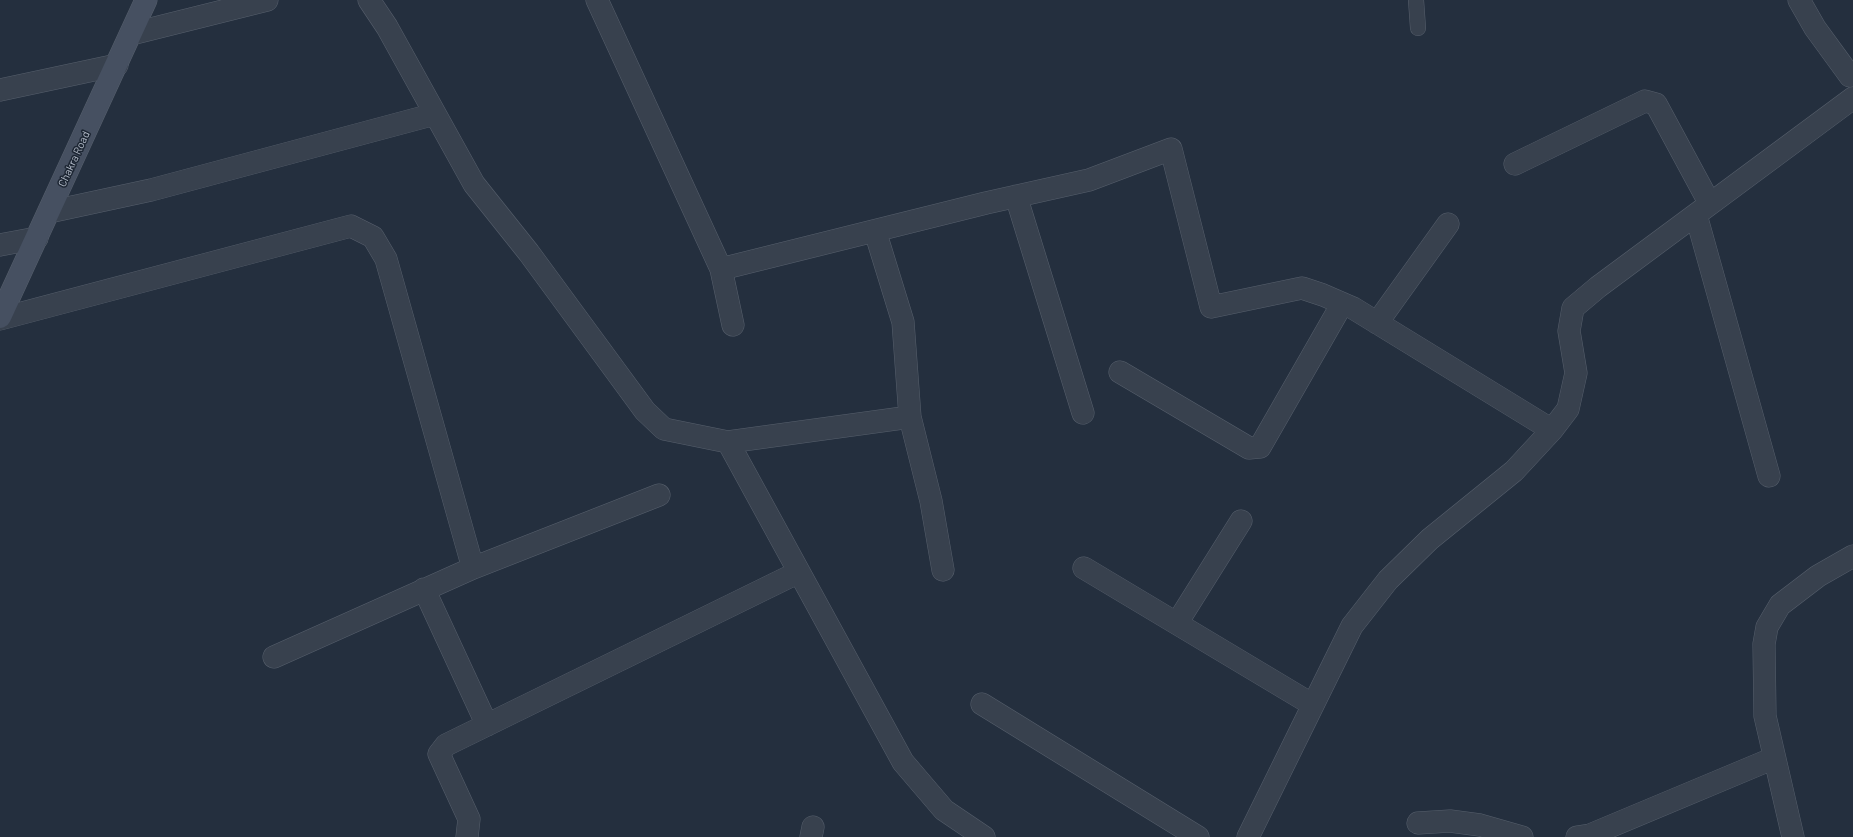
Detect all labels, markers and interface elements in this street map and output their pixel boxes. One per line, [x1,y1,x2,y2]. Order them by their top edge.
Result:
street label: Chakra Road [55,129,93,189]

